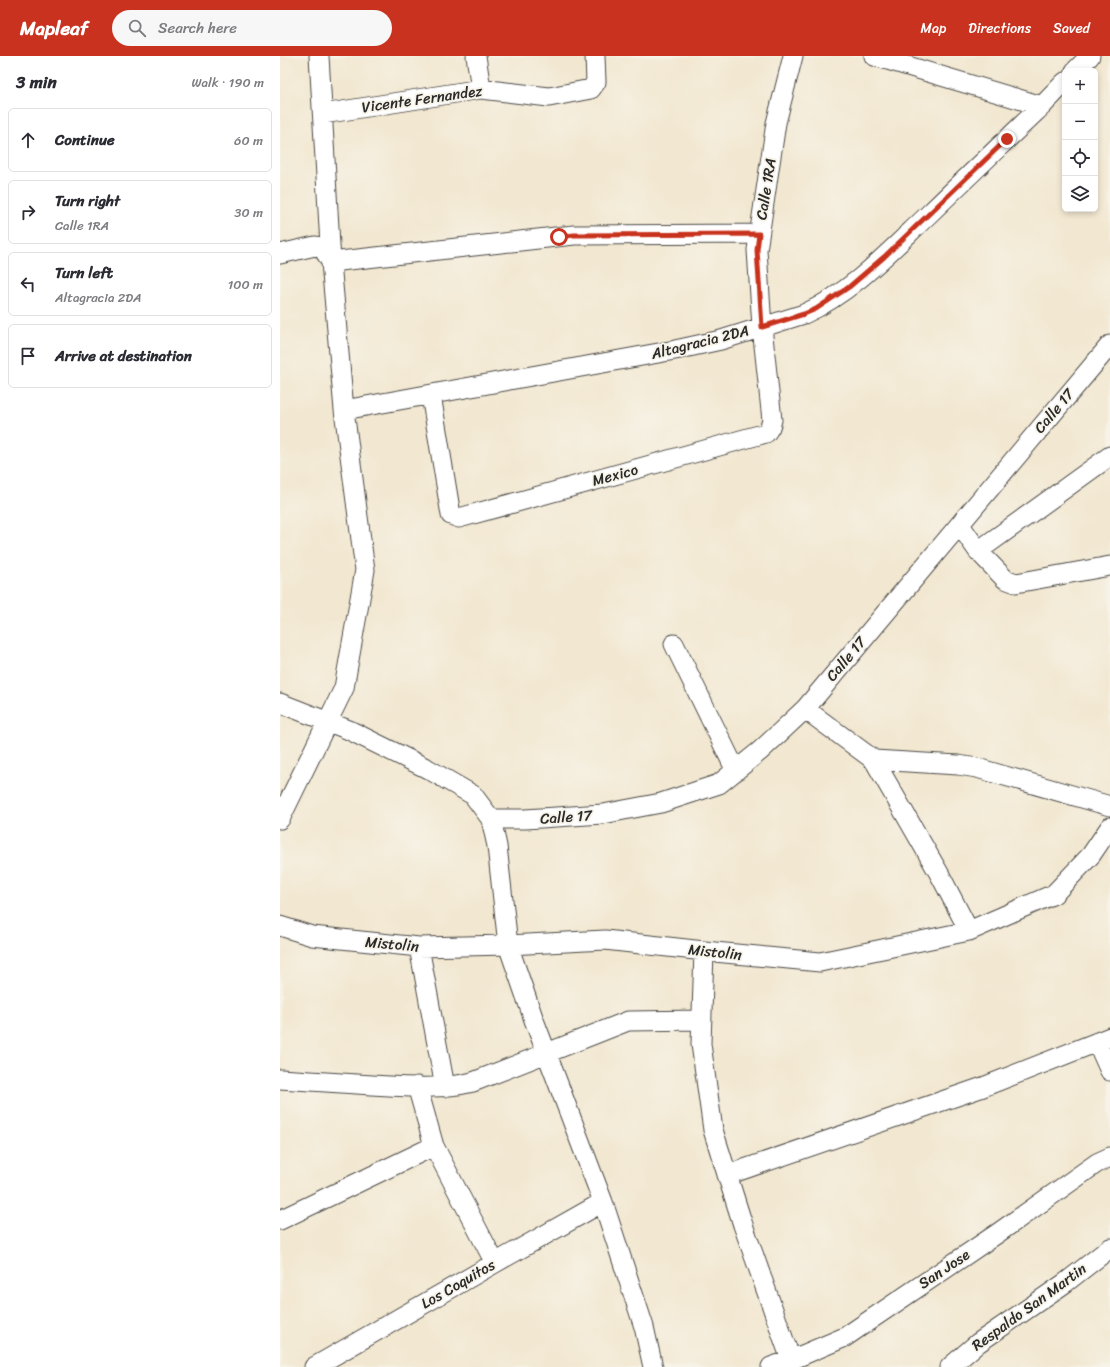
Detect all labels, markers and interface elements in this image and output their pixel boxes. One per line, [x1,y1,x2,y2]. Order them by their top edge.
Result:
search box [112,10,392,46]
text: Mapleaf [20,12,88,45]
text: Search here [158,15,237,41]
text: Map [920,16,946,41]
text: Directions [968,16,1031,41]
text: Saved [1053,16,1090,41]
icon: search [126,17,148,39]
text: 3 min [16,67,57,97]
map controls [1062,68,1098,212]
button: + [1062,68,1098,104]
text: Walk · 190 m [191,71,264,94]
street label: Vicente Fernandez [360,78,485,120]
button: − [1062,104,1098,140]
text: Continue [55,127,115,153]
icon: ahead [17,129,39,151]
text: 60 m [234,129,263,152]
route end [998,130,1016,148]
button: locate [1062,140,1098,176]
street label: Calle 1RA [748,156,784,222]
button: layers [1062,176,1098,212]
text: Turn right [55,188,120,214]
icon: right [17,201,39,223]
text: 30 m [234,201,263,224]
text: Calle 1RA [55,214,109,237]
route start [550,228,568,246]
text: Turn left [55,260,113,286]
icon: left [17,273,39,295]
text: 100 m [228,273,263,296]
text: Altagracia 2DA [55,286,142,309]
street label: Altagracia 2DA [647,317,752,367]
text: Arrive at destination [55,343,192,369]
icon: arrive [17,345,39,367]
street label: Calle 17 [1027,382,1082,439]
street label: Mexico [589,456,641,494]
street label: Calle 17 [819,630,874,687]
street label: Calle 17 [539,802,594,832]
street label: Mistolin [364,929,420,959]
street label: Mistolin [687,936,743,968]
street label: San Jose [913,1242,975,1296]
street label: Los Coquitos [416,1252,500,1316]
street label: Respaldo San Martin [966,1256,1092,1358]

